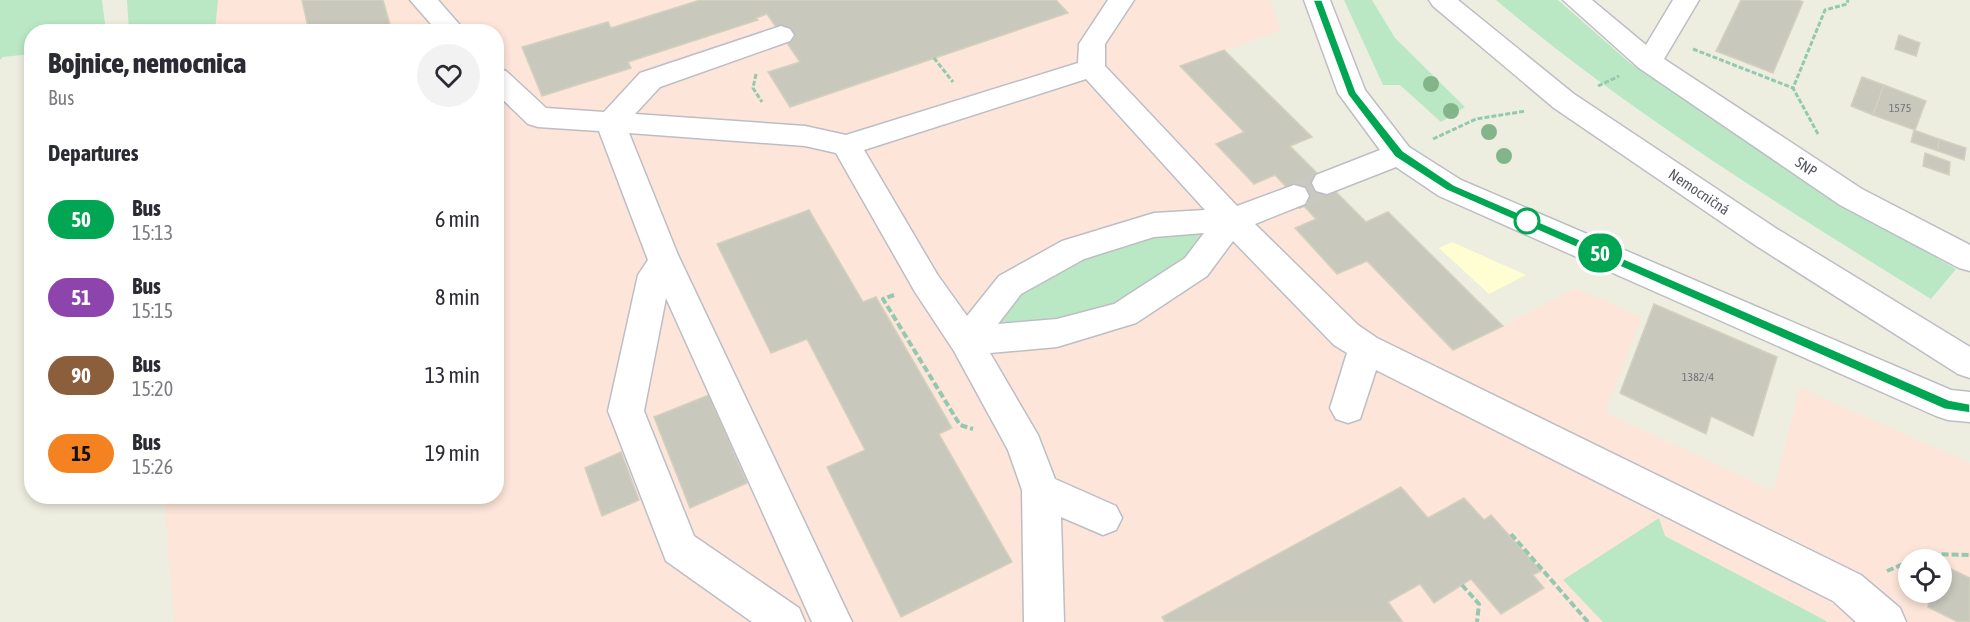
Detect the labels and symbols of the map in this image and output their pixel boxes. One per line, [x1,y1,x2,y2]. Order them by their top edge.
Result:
house number: 1575 [1889,101,1911,115]
street label: SNP [1792,153,1820,180]
street label: Nemocničná [1666,165,1733,218]
unlabelled marker [1514,208,1540,234]
line badge: 50 [1573,234,1627,272]
house number: 1382/4 [1682,370,1714,384]

